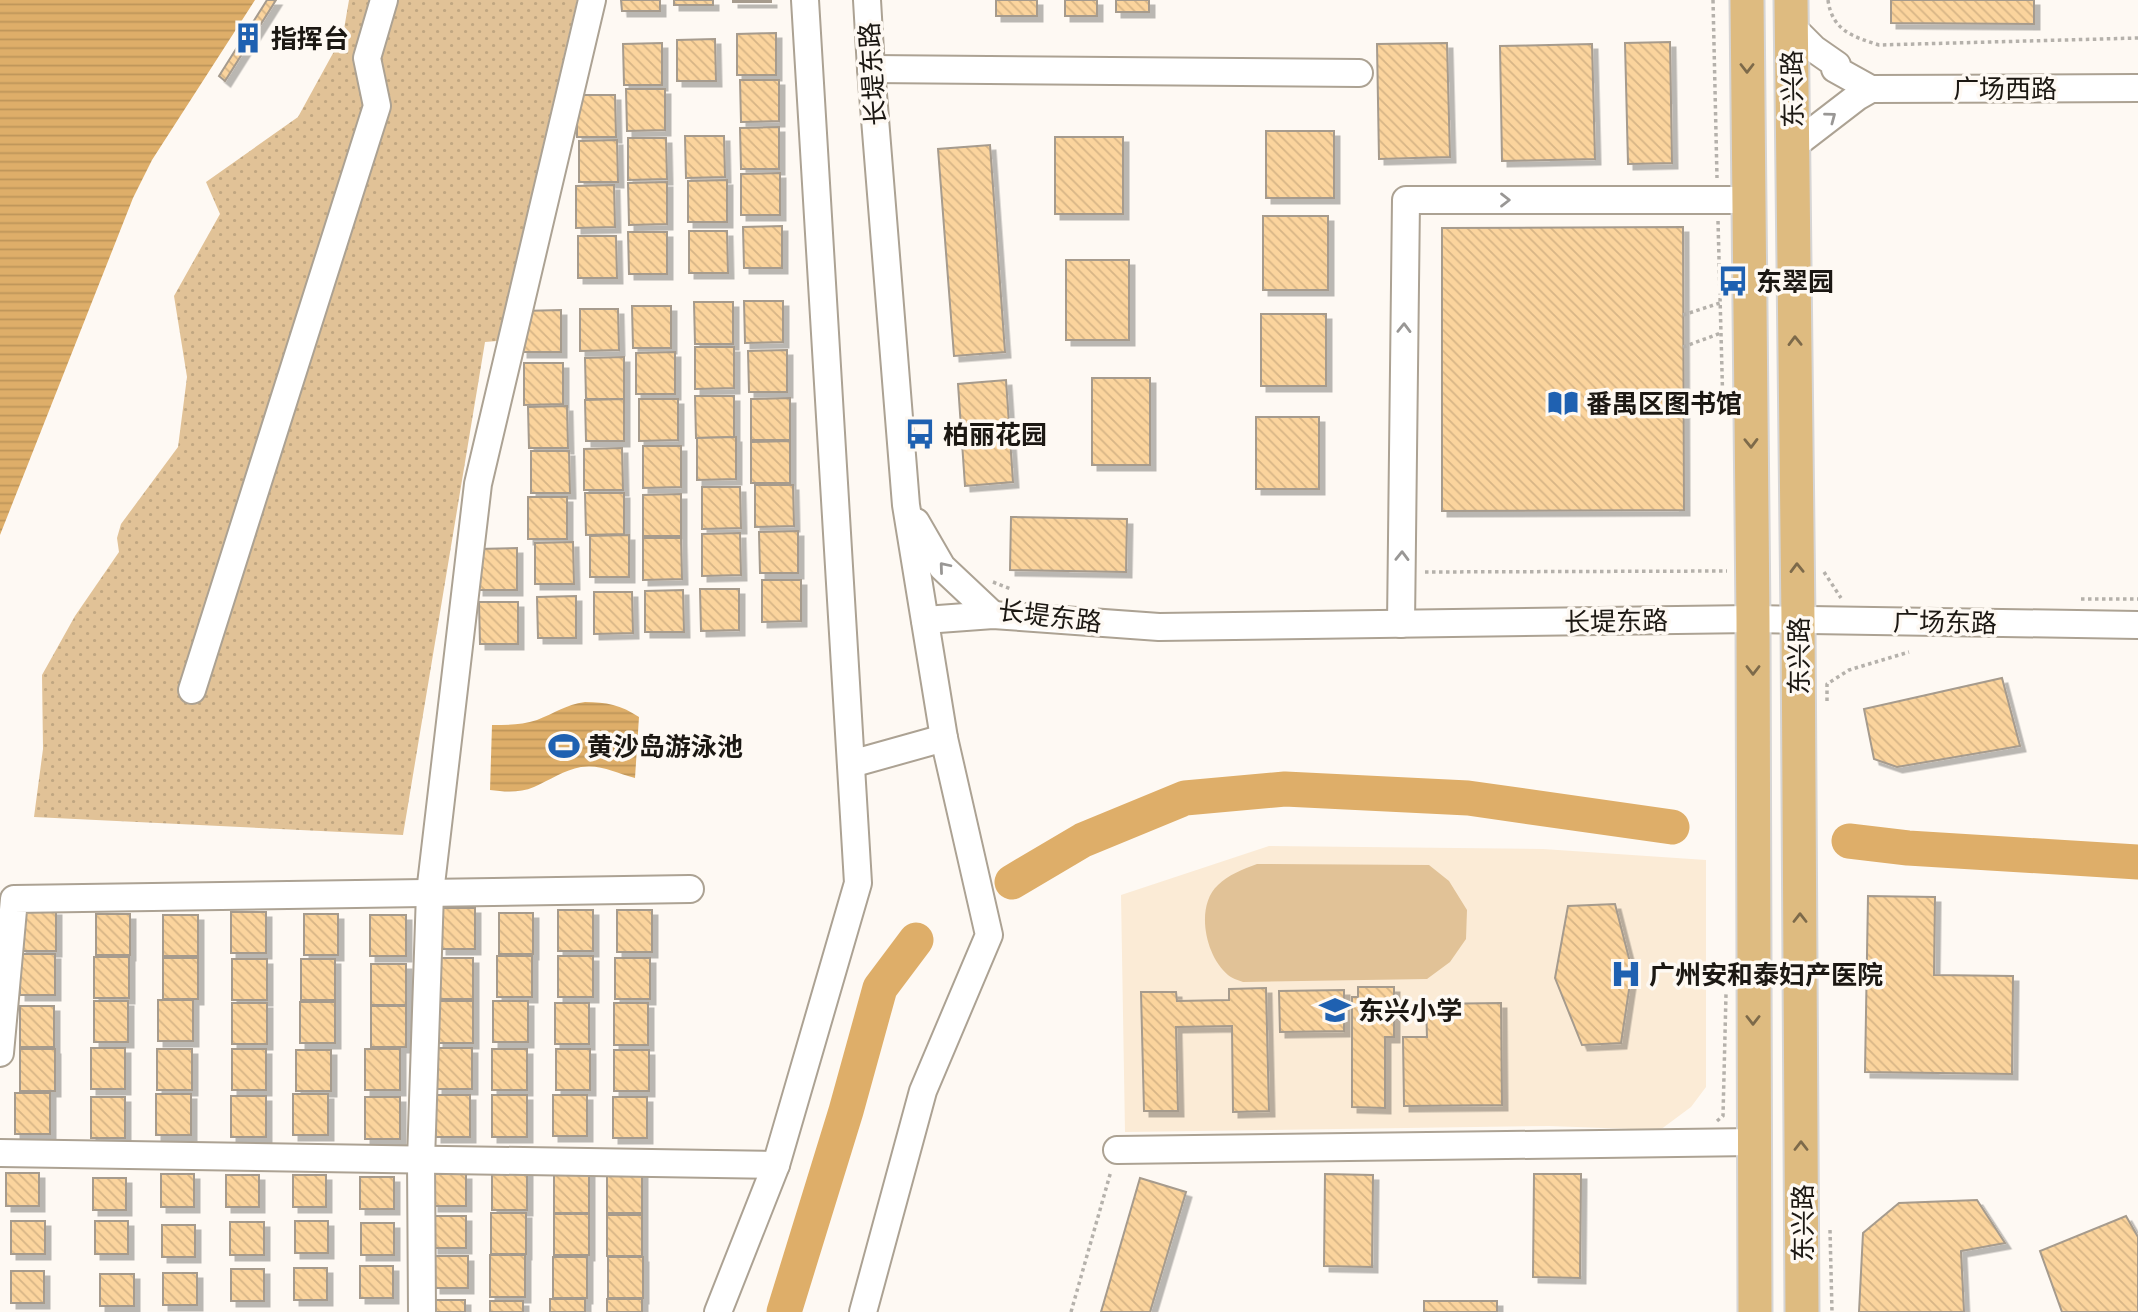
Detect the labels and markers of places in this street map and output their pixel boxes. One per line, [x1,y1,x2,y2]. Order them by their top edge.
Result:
place label: 指挥台 [271,19,349,58]
building icon: 指挥台 [231,21,265,55]
place label: 东翠园 [1756,262,1834,301]
bus stop icon: 东翠园 [1716,264,1750,298]
place label: 番禺区图书馆 [1586,384,1742,423]
library icon: 番禺区图书馆 [1546,386,1580,420]
place label: 柏丽花园 [943,415,1047,454]
bus stop icon: 柏丽花园 [903,417,937,451]
place label: 黄沙岛游泳池 [587,727,743,766]
sports icon: 黄沙岛游泳池 [547,729,581,763]
place label: 广州安和泰妇产医院 [1649,955,1883,994]
hospital icon: 广州安和泰妇产医院 [1609,957,1643,991]
place label: 东兴小学 [1358,991,1462,1030]
school or university icon: 东兴小学 [1318,993,1352,1027]

